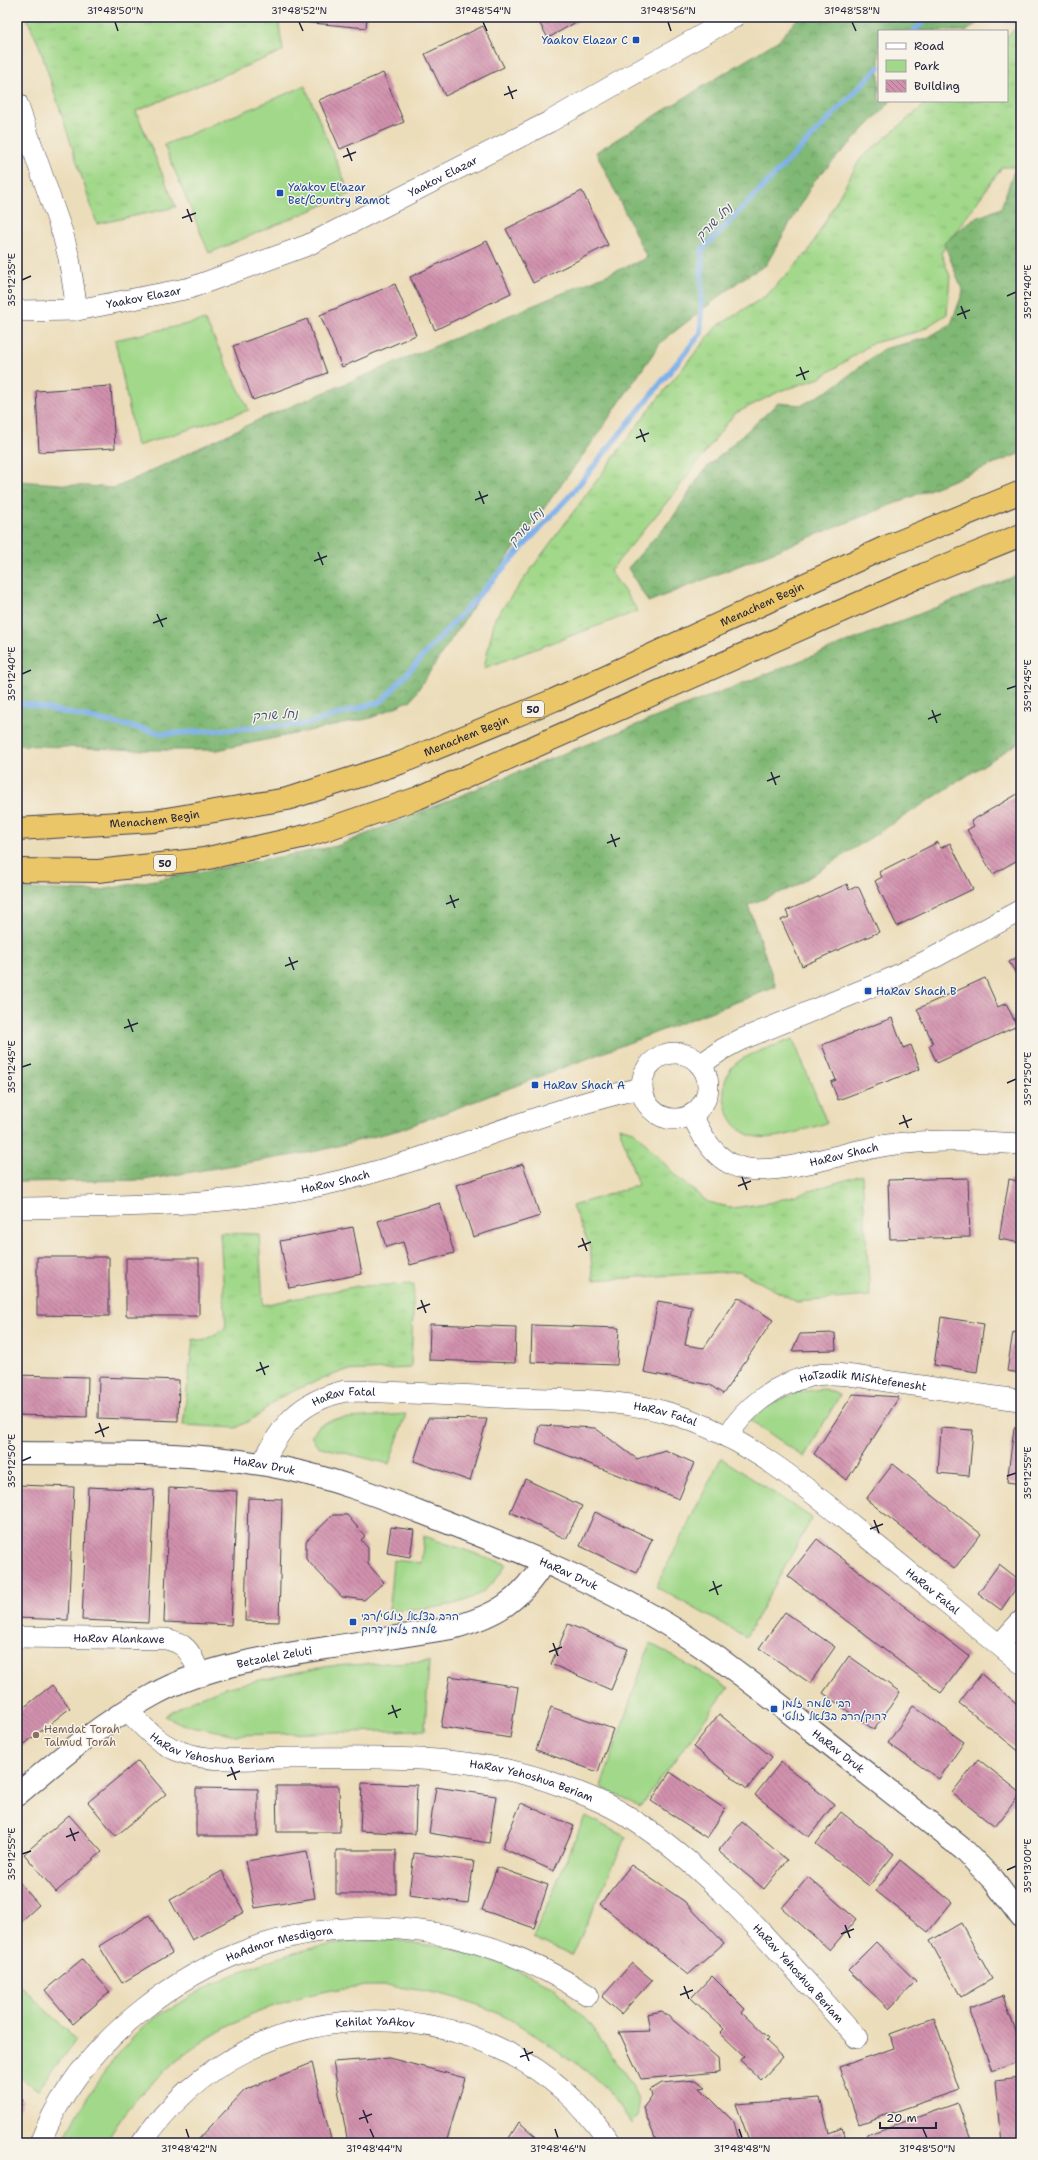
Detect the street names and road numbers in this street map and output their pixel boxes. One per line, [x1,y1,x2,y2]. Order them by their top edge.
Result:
street label: Yaakov Elazar [405,152,480,200]
street label: Yaakov Elazar [105,282,183,312]
street label: Menachem Begin [718,578,806,630]
road number: 50 [522,701,544,717]
street label: Menachem Begin [421,712,511,760]
street label: Menachem Begin [109,806,201,831]
road number: 50 [154,855,176,871]
street label: HaRav Shach [808,1139,880,1170]
street label: HaRav Shach [299,1166,371,1197]
street label: HaTzadik MiShtefenesht [797,1367,928,1394]
street label: HaRav Fatal [309,1383,376,1410]
street label: HaRav Fatal [632,1398,700,1430]
street label: HaRav Druk [232,1453,297,1478]
street label: HaRav Druk [537,1553,601,1594]
street label: HaRav Fatal [903,1565,963,1618]
street label: HaRav Alankawe [73,1630,165,1646]
street label: Betzalel Zeluti [235,1643,313,1671]
street label: HaRav Druk [809,1726,868,1776]
street label: HaRav Yehoshua Beriam [147,1729,275,1767]
street label: HaRav Yehoshua Beriam [469,1756,596,1805]
street label: HaRav Yehoshua Beriam [750,1920,847,2026]
street label: HaAdmor Mesdigora [223,1922,334,1965]
street label: Kehilat YaAkov [334,2013,416,2031]

